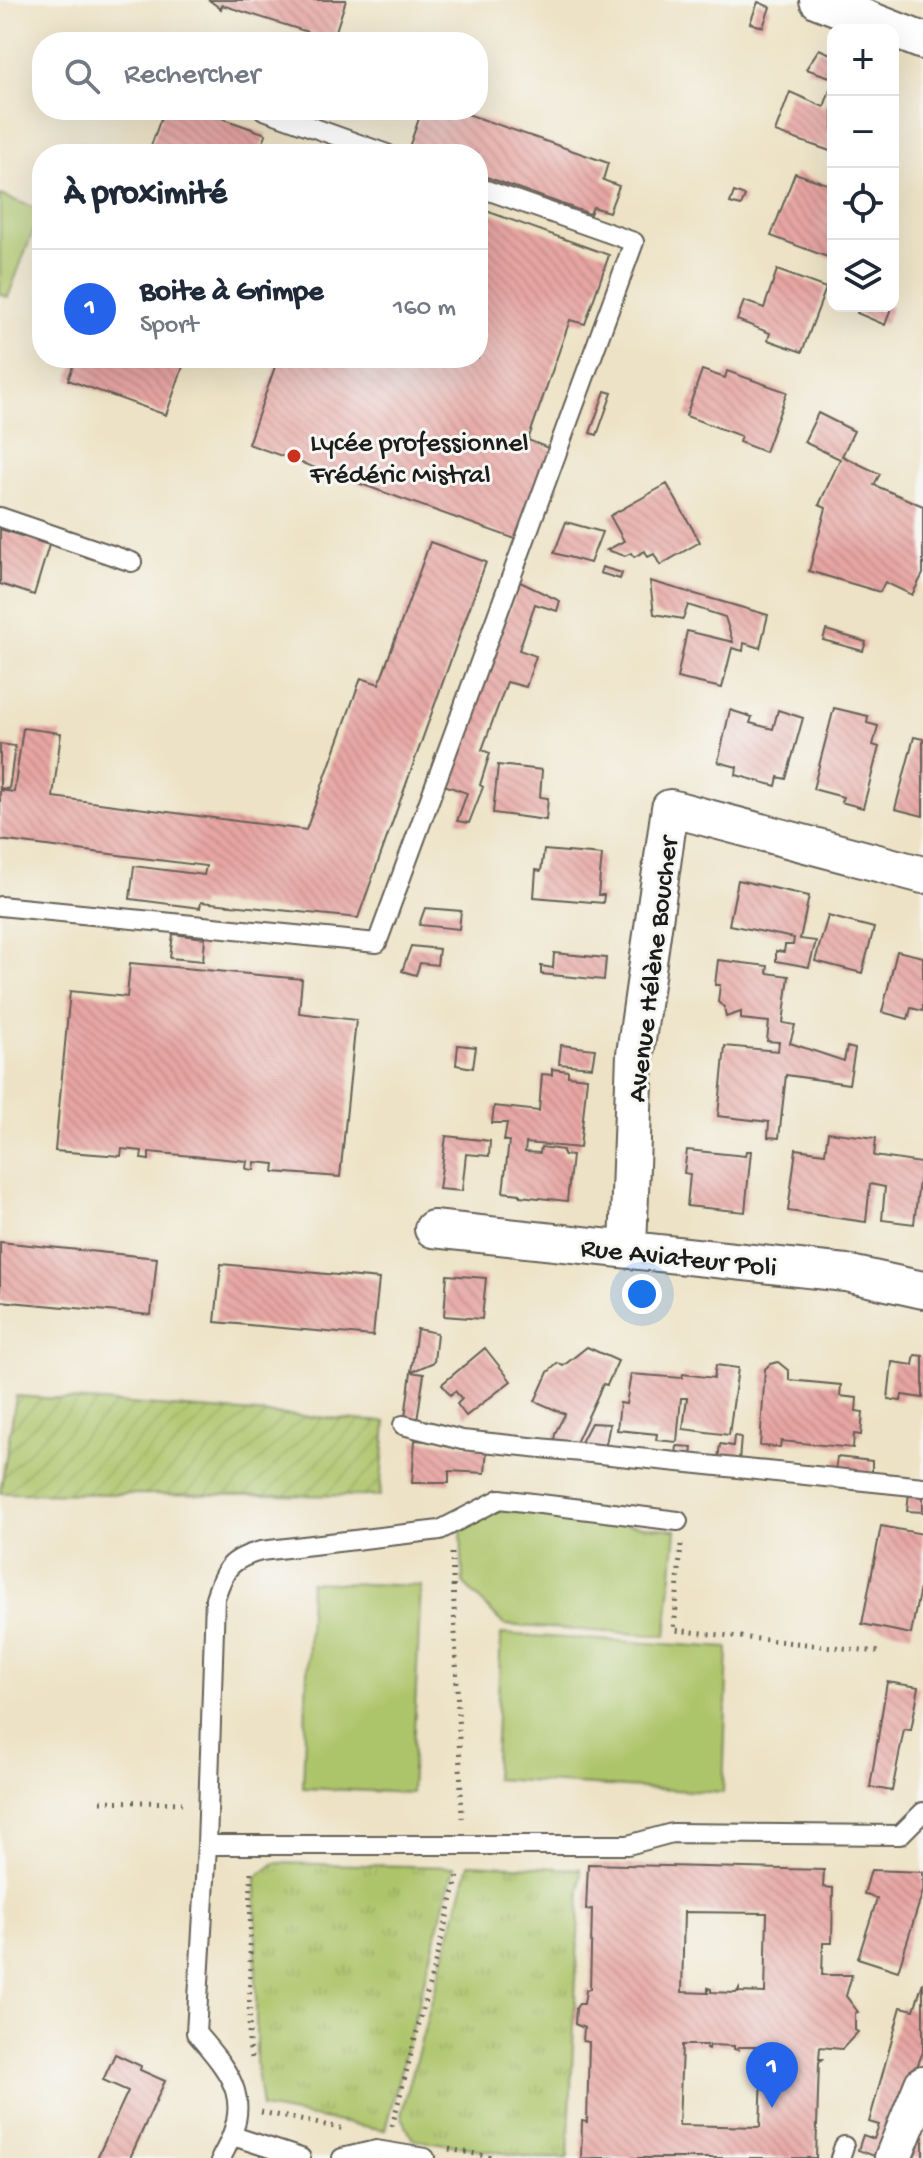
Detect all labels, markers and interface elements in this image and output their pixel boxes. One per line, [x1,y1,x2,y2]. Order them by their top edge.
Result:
map controls [827,24,899,312]
button: + [827,24,899,96]
search box [32,32,488,120]
icon: search [60,54,104,98]
text: Rechercher [124,59,260,94]
button: − [827,96,899,168]
button: locate [827,168,899,240]
text: À proximité [64,176,227,216]
button: layers [827,240,899,312]
text: Boite à Grimpe [140,276,324,311]
text: 1 [85,294,95,325]
text: 160 m [393,294,456,325]
text: Sport [140,311,198,342]
place label: Lycée professionnel Frédéric Mistral [309,428,529,493]
marker: Lycée professionnel Frédéric Mistral [285,447,303,465]
street label: Avenue Hélène Boucher [622,833,687,1104]
street label: Rue Aviateur Poli [579,1233,778,1286]
your location [622,1274,662,1314]
pin: 1 [746,2042,798,2108]

